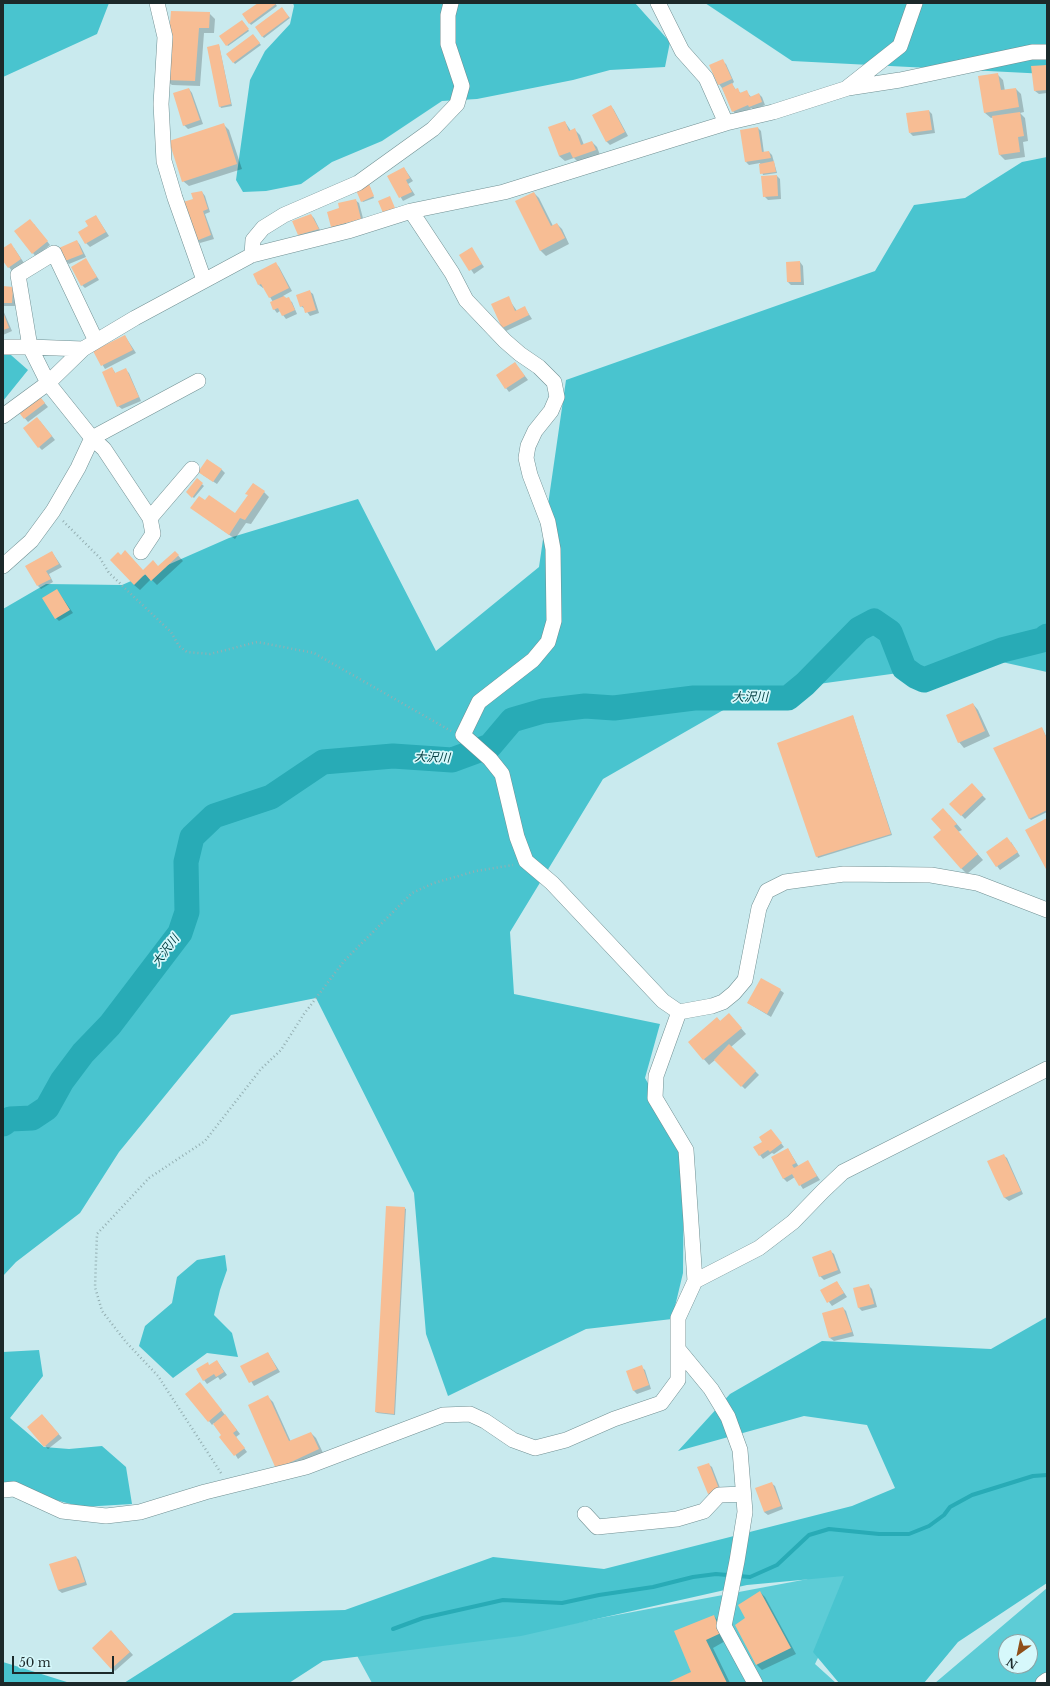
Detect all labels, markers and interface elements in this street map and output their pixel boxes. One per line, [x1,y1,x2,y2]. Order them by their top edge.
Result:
water label: 大沢川 [732,691,768,705]
water label: 大沢川 [414,750,450,766]
water label: 大沢川 [149,932,183,970]
north arrow [998,1634,1038,1674]
scale bar [14,1648,116,1674]
text: 50 m [19,1655,51,1670]
text: N [1004,1655,1020,1672]

